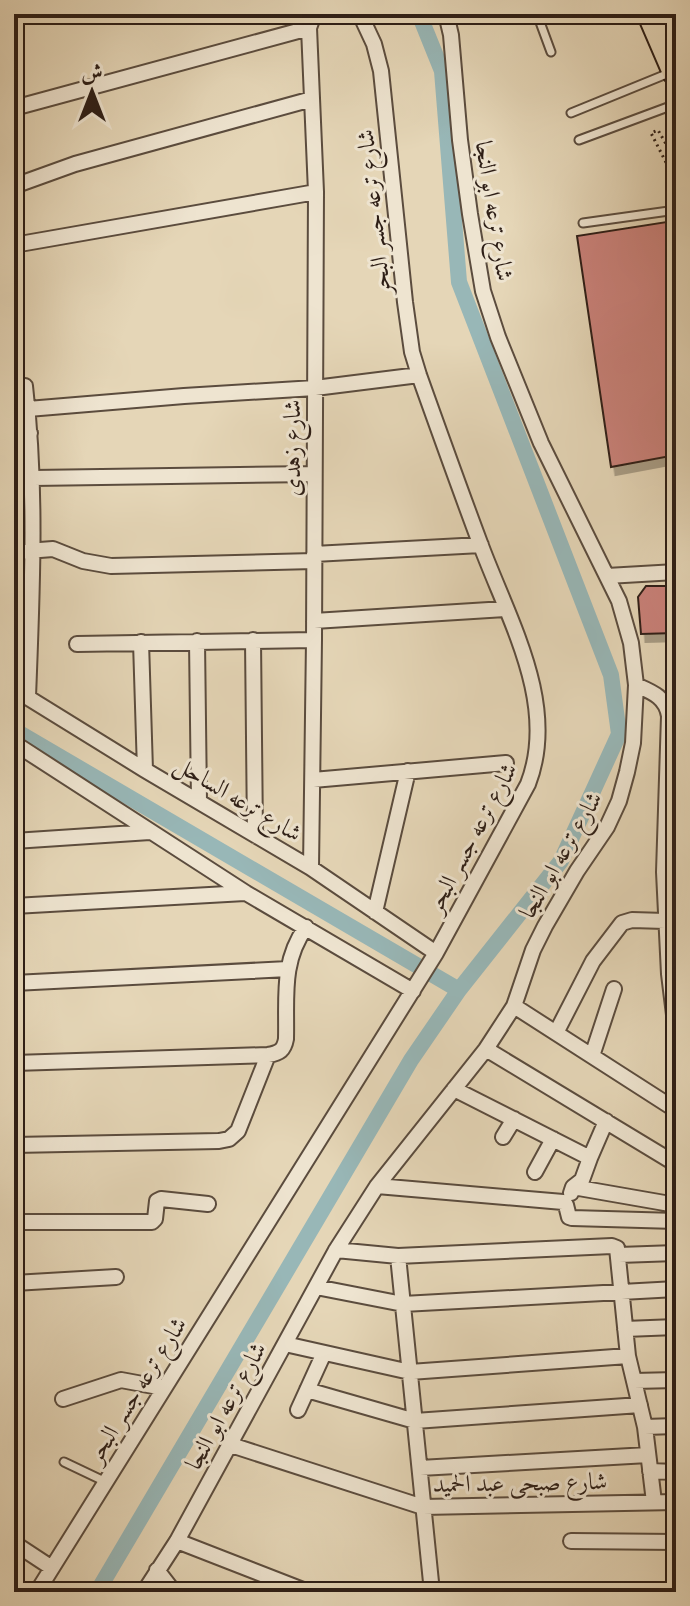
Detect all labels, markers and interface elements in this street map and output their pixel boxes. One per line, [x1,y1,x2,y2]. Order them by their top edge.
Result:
north arrow [52,52,132,132]
text: ش [81,59,103,87]
street label: شارع ترعه جسر البحر [350,127,402,299]
street label: شارع ترعه ابو النجا [464,139,520,284]
street label: شارع زهدى [277,400,312,496]
street label: شارع ترعه الساحل [167,749,307,853]
street label: شارع ترعه جسر البحر [418,757,528,923]
street label: شارع ترعه ابو النجا [512,786,613,926]
street label: شارع ترعه جسر البحر [78,1311,198,1473]
street label: شارع ترعه ابو النجا [178,1337,277,1477]
street label: شارع صبحى عبد الحميد [432,1466,608,1504]

